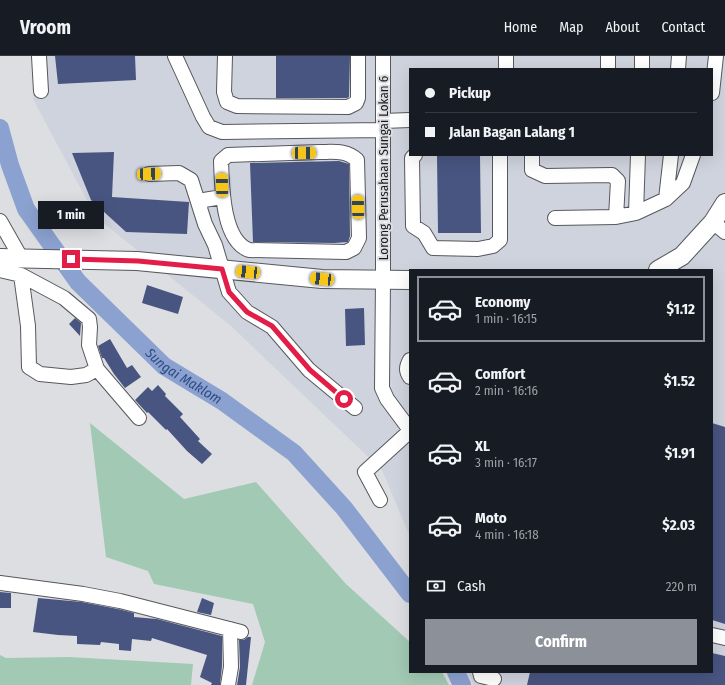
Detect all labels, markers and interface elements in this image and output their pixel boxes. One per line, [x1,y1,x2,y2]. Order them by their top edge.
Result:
text: Vroom [20,16,71,39]
text: Home [504,19,537,36]
text: Map [559,19,583,36]
text: About [605,19,640,36]
text: Contact [662,19,705,36]
street label: Lorong Perusahaan Sungai Lokan 6 [376,76,391,260]
text: Pickup [449,84,491,102]
text: Jalan Bagan Lalang 1 [449,123,575,141]
car [292,147,316,159]
car [137,168,161,180]
car [216,173,228,197]
car [352,195,364,219]
callout: 1 min [38,201,104,229]
text: 1 min [57,207,85,222]
route end [62,250,80,268]
car [235,265,261,279]
car [309,272,335,286]
icon: car [427,291,463,327]
text: Economy [475,293,530,311]
text: $1.12 [666,300,695,318]
text: 1 min · 16:15 [475,311,537,326]
water label: Sungai Maklom [141,344,225,408]
icon: car [427,363,463,399]
text: Comfort [475,365,526,383]
text: $1.52 [664,372,695,390]
text: 2 min · 16:16 [475,383,538,398]
route start [335,390,353,408]
icon: car [427,435,463,471]
text: XL [475,437,490,455]
text: $1.91 [665,444,695,462]
text: 3 min · 16:17 [475,455,537,470]
icon: car [427,507,463,543]
text: Moto [475,509,507,527]
text: $2.03 [662,516,695,534]
text: 4 min · 16:18 [475,527,539,542]
icon: cash [425,575,447,597]
text: Cash [457,577,486,595]
text: 220 m [666,579,697,594]
button: Confirm [425,619,697,665]

